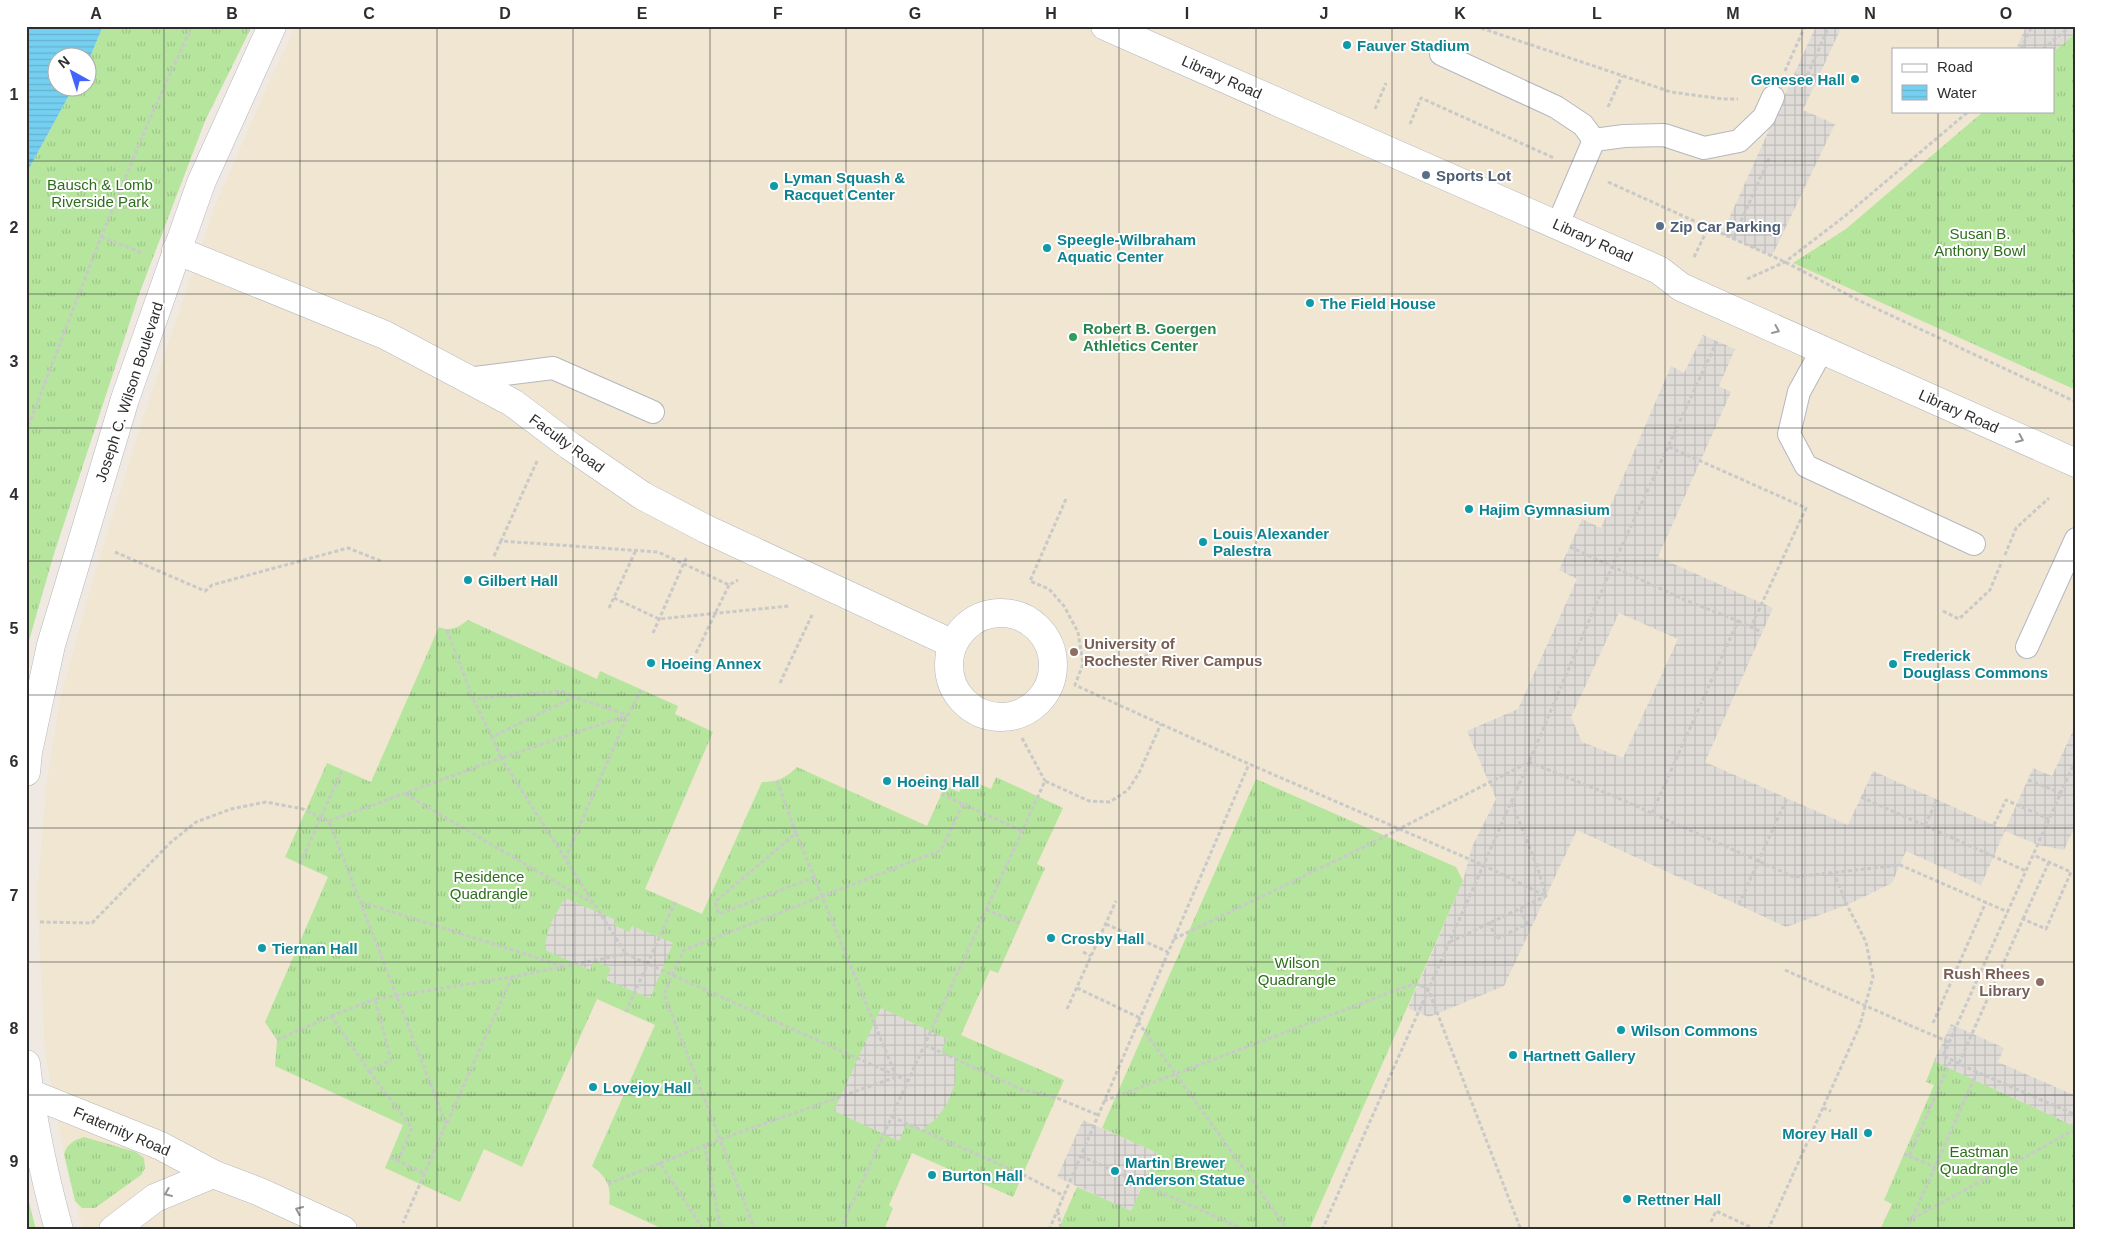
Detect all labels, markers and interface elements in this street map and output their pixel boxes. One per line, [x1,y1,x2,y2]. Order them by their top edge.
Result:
text: A [90,5,102,22]
text: B [226,5,238,22]
text: C [363,5,375,22]
text: D [499,5,511,22]
text: E [637,5,648,22]
text: F [773,5,783,22]
text: G [909,5,921,22]
text: H [1045,5,1057,22]
text: I [1185,5,1189,22]
text: J [1320,5,1328,22]
text: K [1454,5,1466,22]
text: L [1592,5,1602,22]
text: M [1726,5,1740,22]
text: N [1864,5,1876,22]
text: O [2000,5,2012,22]
place label: Fauver Stadium [1357,37,1470,54]
marker: Fauver Stadium [1341,39,1353,51]
north arrow [48,48,98,98]
legend [1892,48,2054,112]
text: N [55,52,73,71]
street label: Library Road [1179,52,1265,102]
text: Road [1937,58,1973,75]
place label: Genesee Hall [1751,71,1845,88]
marker: Genesee Hall [1849,73,1861,85]
text: Water [1937,84,1976,101]
text: 1 [10,86,19,103]
place label: Sports Lot [1436,167,1511,184]
place label: Lyman Squash & Racquet Center [784,169,905,203]
marker: Sports Lot [1420,169,1432,181]
park label: Bausch & Lomb Riverside Park [47,176,153,210]
marker: Lyman Squash & Racquet Center [768,180,780,192]
street label: Library Road [1550,215,1636,265]
place label: Zip Car Parking [1670,218,1781,235]
text: 2 [10,219,19,236]
marker: Zip Car Parking [1654,220,1666,232]
park label: Susan B. Anthony Bowl [1934,225,2026,259]
place label: Speegle-Wilbraham Aquatic Center [1057,231,1196,265]
marker: Speegle-Wilbraham Aquatic Center [1041,242,1053,254]
place label: The Field House [1320,295,1436,312]
marker: The Field House [1304,297,1316,309]
street label: Joseph C. Wilson Boulevard [92,300,166,484]
place label: Robert B. Goergen Athletics Center [1083,320,1216,354]
one-way arrow [1771,323,1780,334]
marker: Robert B. Goergen Athletics Center [1067,331,1079,343]
text: 3 [10,353,19,370]
street label: Library Road [1916,386,2002,436]
street label: Faculty Road [526,410,608,476]
one-way arrow [2015,432,2024,443]
text: 4 [10,486,19,503]
place label: Hajim Gymnasium [1479,501,1610,518]
marker: Hajim Gymnasium [1463,503,1475,515]
place label: Louis Alexander Palestra [1213,525,1329,559]
marker: Louis Alexander Palestra [1197,536,1209,548]
place label: Gilbert Hall [478,572,558,589]
marker: Gilbert Hall [462,574,474,586]
text: 5 [10,620,19,637]
place label: University of Rochester River Campus [1084,635,1262,669]
marker: University of Rochester River Campus [1068,646,1080,658]
place label: Frederick Douglass Commons [1903,647,2048,681]
place label: Hoeing Annex [661,655,762,672]
marker: Hoeing Annex [645,657,657,669]
marker: Frederick Douglass Commons [1887,658,1899,670]
text: 6 [10,753,19,770]
place label: Hoeing Hall [897,773,980,790]
marker: Hoeing Hall [881,775,893,787]
park label: Residence Quadrangle [450,868,528,902]
text: 7 [10,887,19,904]
place label: Crosby Hall [1061,930,1144,947]
marker: Crosby Hall [1045,932,1057,944]
place label: Tiernan Hall [272,940,358,957]
marker: Tiernan Hall [256,942,268,954]
park label: Wilson Quadrangle [1258,954,1336,988]
place label: Rush Rhees Library [1943,965,2031,999]
marker: Rush Rhees Library [2034,976,2046,988]
text: 8 [10,1020,19,1037]
place label: Wilson Commons [1631,1022,1758,1039]
marker: Wilson Commons [1615,1024,1627,1036]
place label: Hartnett Gallery [1523,1047,1636,1064]
marker: Hartnett Gallery [1507,1049,1519,1061]
place label: Lovejoy Hall [603,1079,691,1096]
marker: Lovejoy Hall [587,1081,599,1093]
street label: Fraternity Road [71,1103,173,1159]
place label: Morey Hall [1782,1125,1858,1142]
marker: Morey Hall [1862,1127,1874,1139]
park label: Eastman Quadrangle [1940,1143,2018,1177]
text: 9 [10,1153,19,1170]
place label: Martin Brewer Anderson Statue [1125,1154,1245,1188]
marker: Martin Brewer Anderson Statue [1109,1165,1121,1177]
place label: Burton Hall [942,1167,1023,1184]
marker: Burton Hall [926,1169,938,1181]
one-way arrow [164,1187,173,1197]
place label: Rettner Hall [1637,1191,1721,1208]
marker: Rettner Hall [1621,1193,1633,1205]
one-way arrow [295,1205,304,1216]

